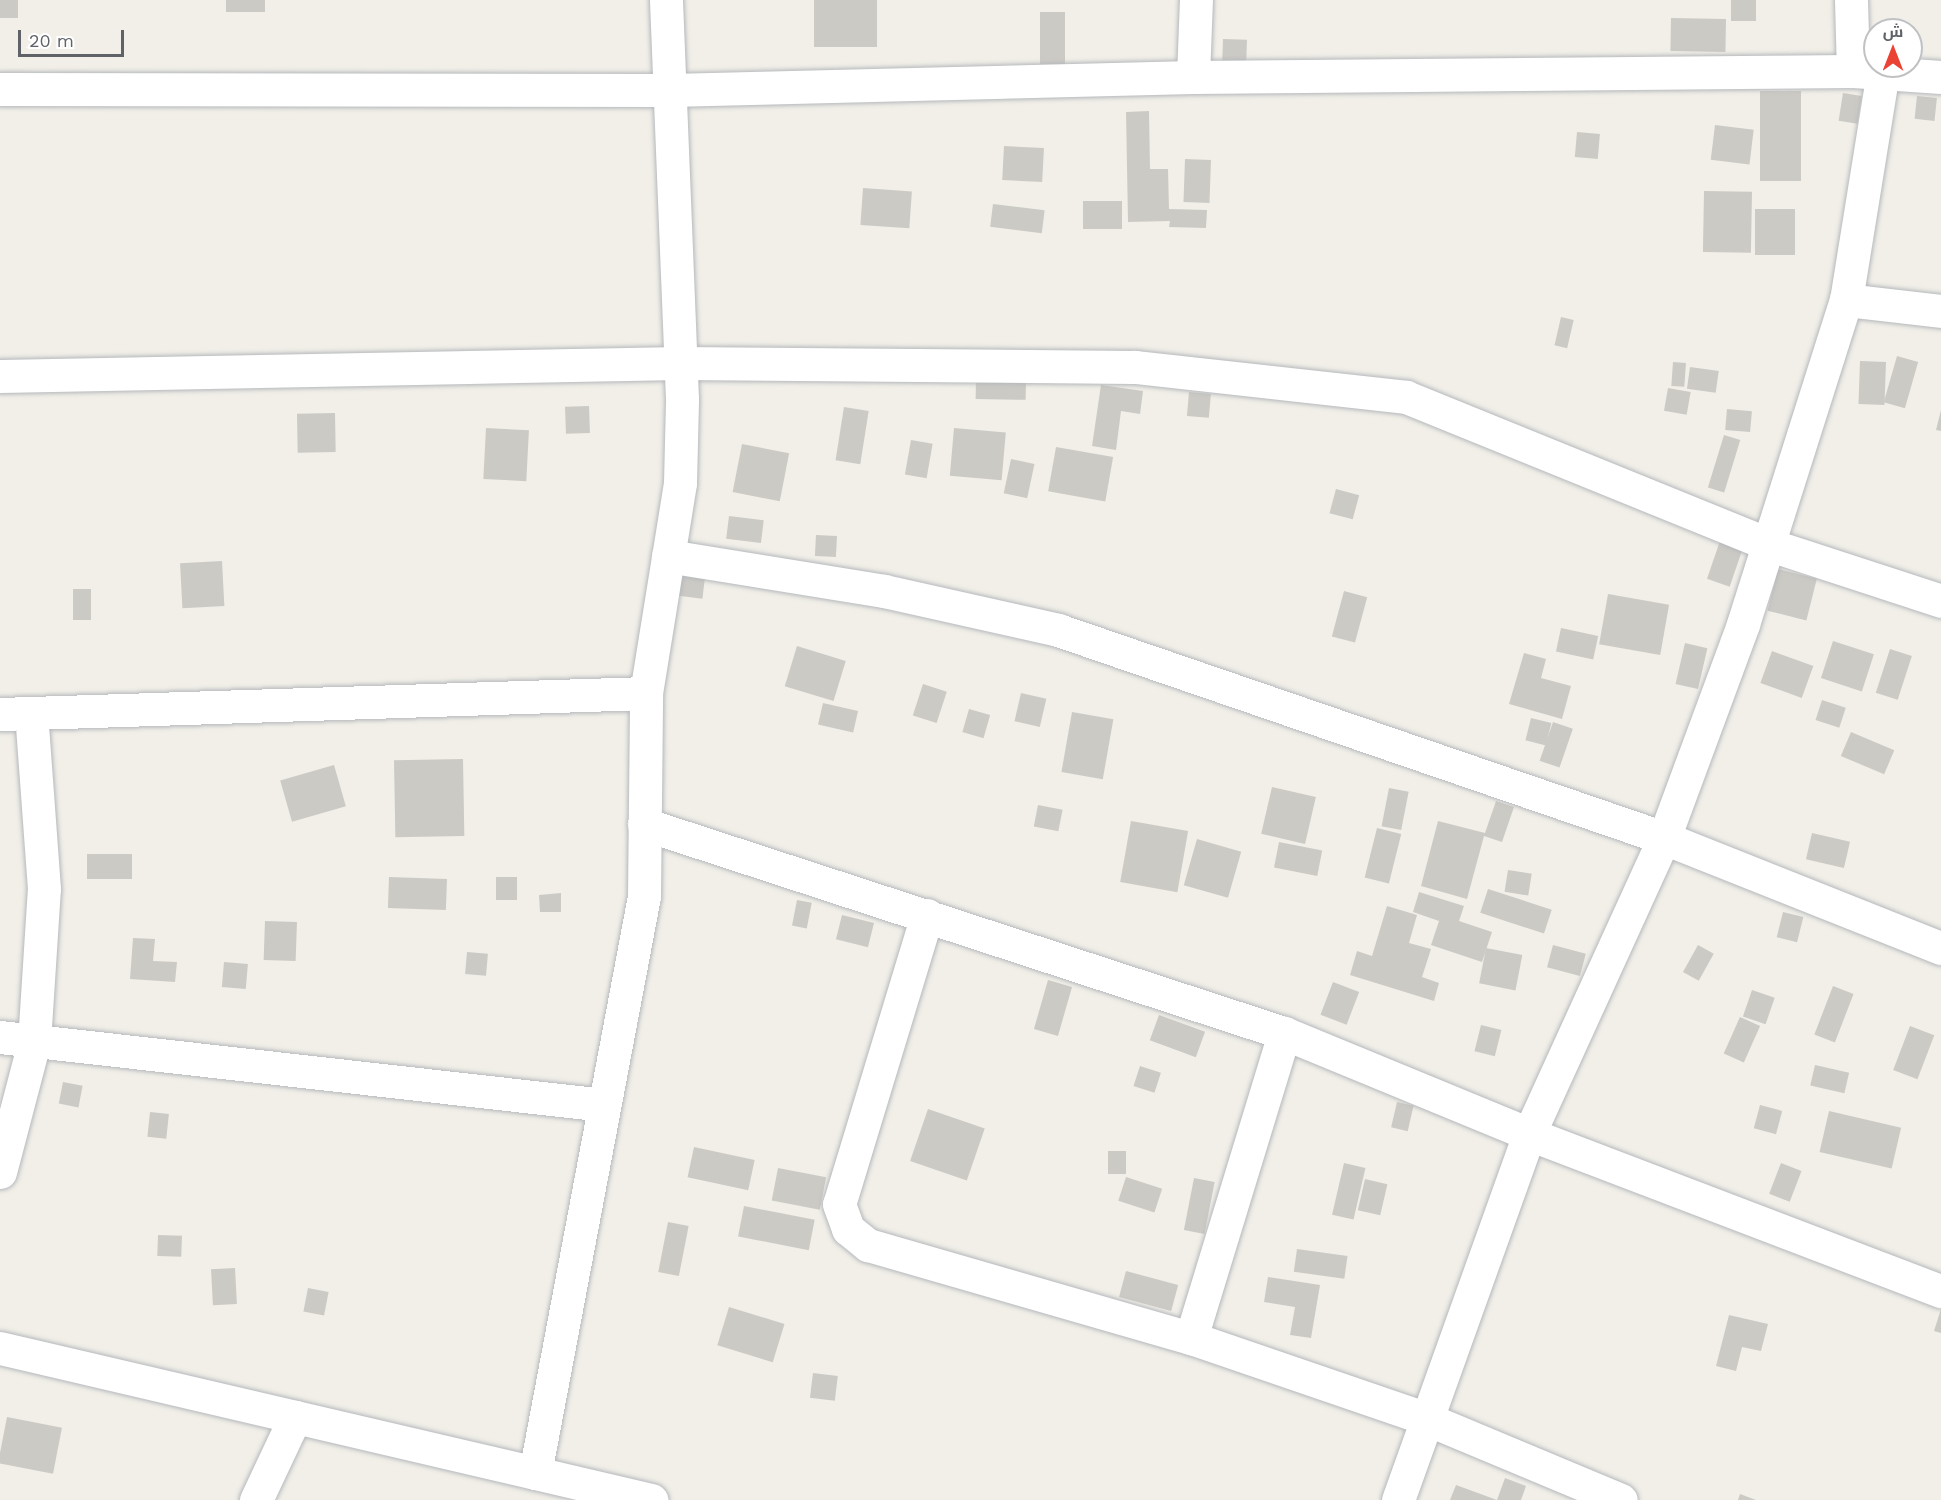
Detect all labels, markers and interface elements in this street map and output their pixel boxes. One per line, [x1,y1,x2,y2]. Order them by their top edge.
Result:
scale bar [21,18,128,56]
north arrow [1863,18,1923,78]
text: ش [1883,22,1903,41]
text: 20 m [29,30,74,51]

